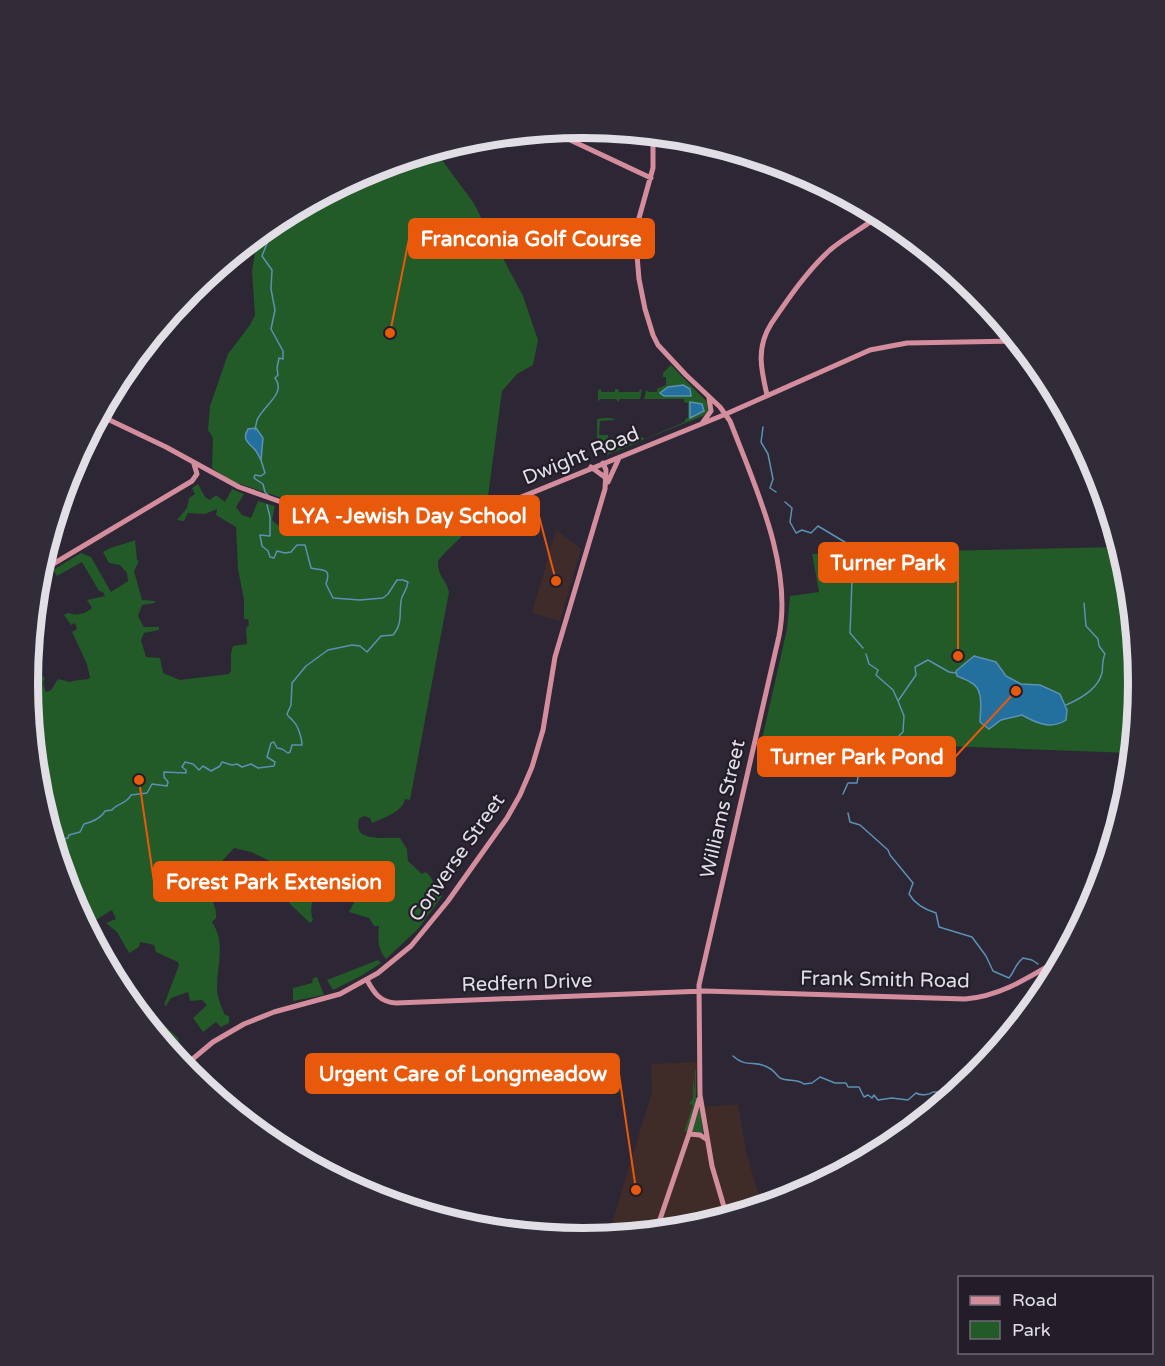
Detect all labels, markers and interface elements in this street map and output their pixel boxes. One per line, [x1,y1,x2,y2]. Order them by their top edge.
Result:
callout: Franconia Golf Course [409,219,654,258]
text: Franconia Golf Course [420,227,642,252]
street label: Dwight Road [519,422,643,490]
callout: LYA -Jewish Day School [280,496,539,535]
text: LYA -Jewish Day School [291,504,527,529]
callout: Turner Park [819,543,958,582]
text: Turner Park [829,551,946,576]
street label: Williams Street [695,737,751,881]
callout: Turner Park Pond [758,737,955,776]
text: Turner Park Pond [769,745,944,770]
street label: Converse Street [404,789,510,927]
callout: Forest Park Extension [154,862,394,901]
text: Forest Park Extension [166,870,382,895]
street label: Frank Smith Road [800,967,970,993]
street label: Redfern Drive [461,969,593,997]
callout: Urgent Care of Longmeadow [306,1054,619,1093]
text: Urgent Care of Longmeadow [319,1062,608,1087]
legend [958,1276,1153,1354]
text: Road [1012,1289,1057,1311]
text: Park [1012,1319,1051,1341]

